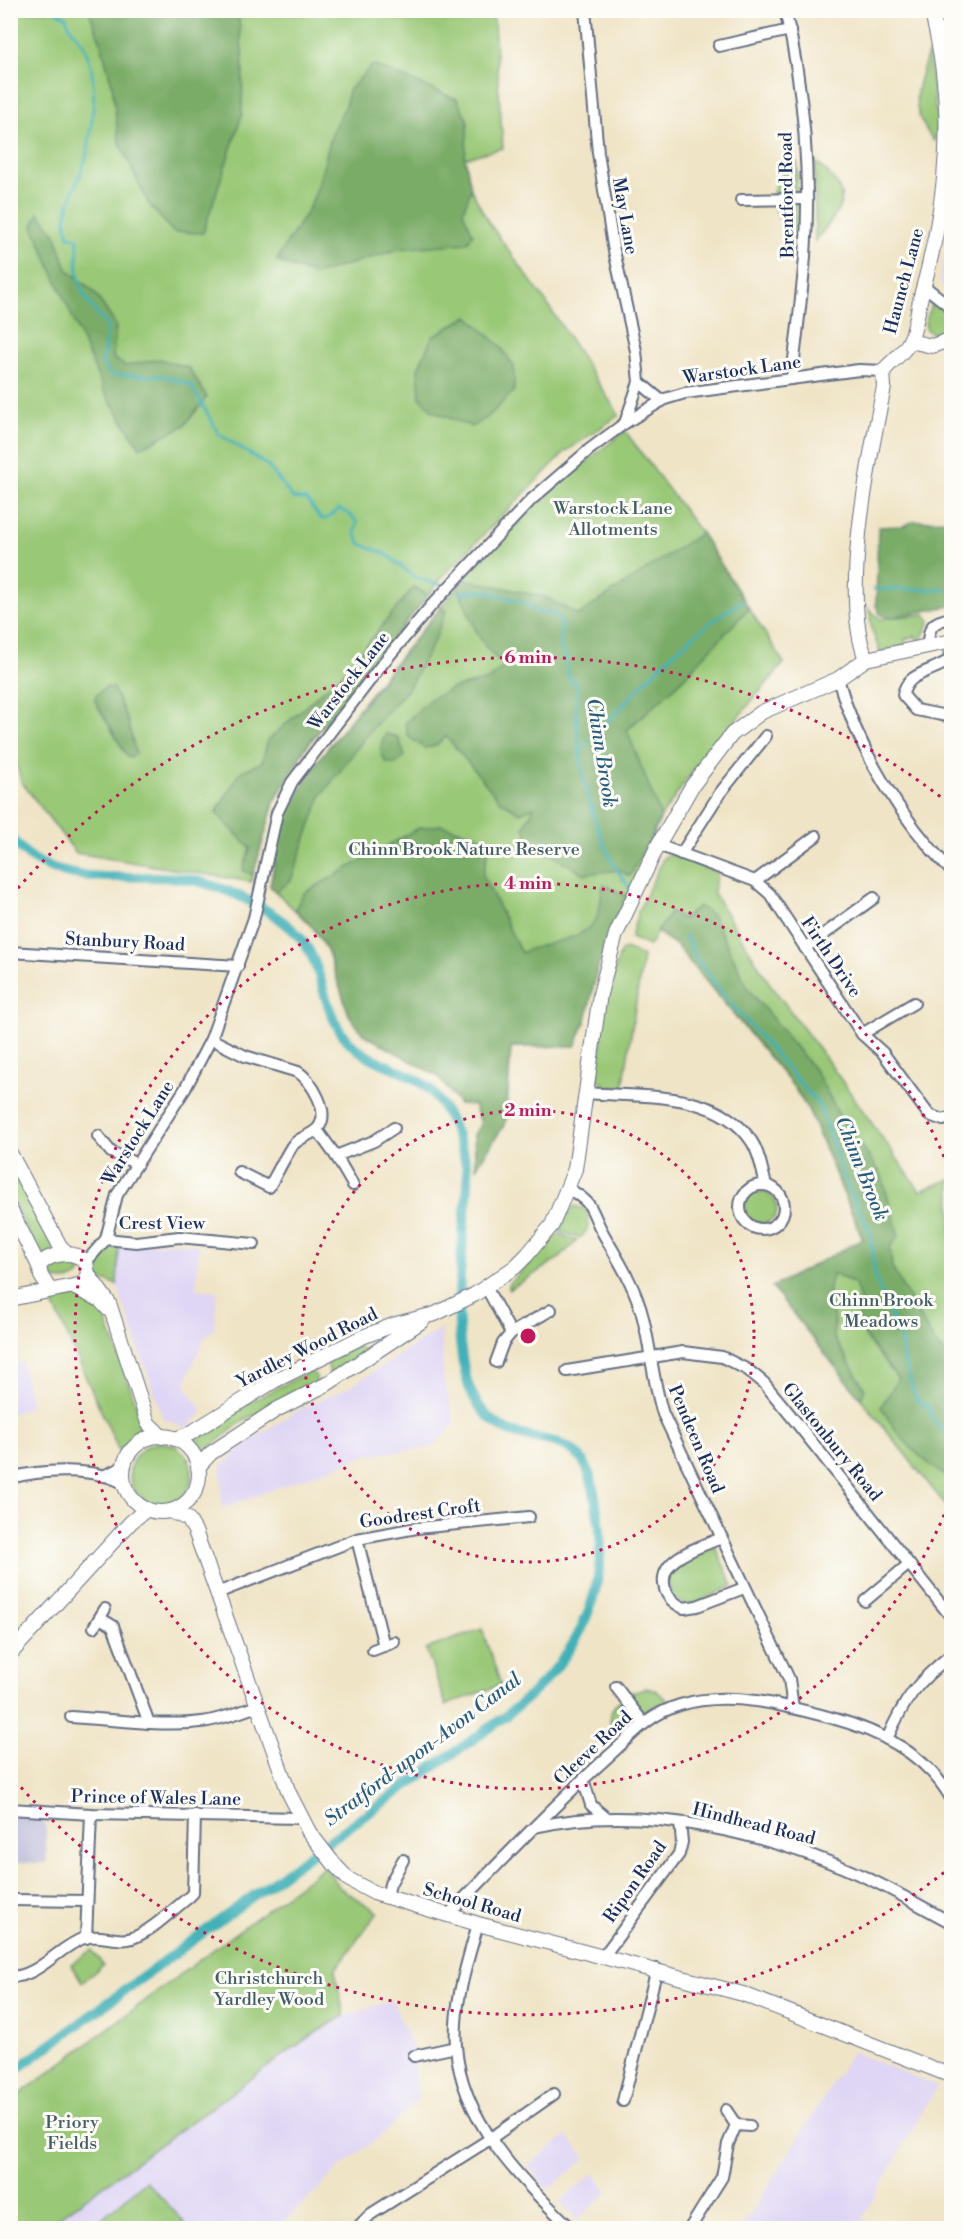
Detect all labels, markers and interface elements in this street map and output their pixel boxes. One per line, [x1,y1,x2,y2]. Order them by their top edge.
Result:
street label: Brentford Road [774,131,800,259]
street label: May Lane [607,176,643,256]
street label: Haunch Lane [879,226,929,336]
street label: Warstock Lane [680,350,803,390]
park label: Warstock Lane Allotments [552,497,673,541]
street label: Warstock Lane [303,627,395,736]
text: 6 min [504,646,552,669]
water label: Chinn Brook [580,696,622,810]
park label: Chinn Brook Nature Reserve [348,838,580,861]
text: 4 min [504,872,552,895]
street label: Firth Drive [796,912,866,1002]
street label: Stanbury Road [64,927,186,957]
street label: Warstock Lane [96,1076,179,1191]
text: 2 min [504,1099,552,1122]
water label: Chinn Brook [829,1113,893,1225]
street label: Crest View [119,1212,206,1235]
park label: Chinn Brook Meadows [829,1289,935,1333]
street label: Yardley Wood Road [232,1302,382,1394]
centre of rings [518,1326,538,1346]
street label: Glastonbury Road [777,1378,887,1507]
street label: Pendeen Road [663,1381,729,1497]
street label: Goodrest Croft [358,1494,483,1534]
water label: Stratford-upon-Avon Canal [319,1667,527,1832]
street label: Cleeve Road [549,1705,638,1790]
street label: Prince of Wales Lane [71,1785,241,1811]
street label: Hindhead Road [690,1798,819,1851]
street label: Ripon Road [598,1836,672,1928]
street label: School Road [420,1878,524,1928]
park label: Christchurch Yardley Wood [213,1967,325,2011]
park label: Priory Fields [45,2111,99,2155]

